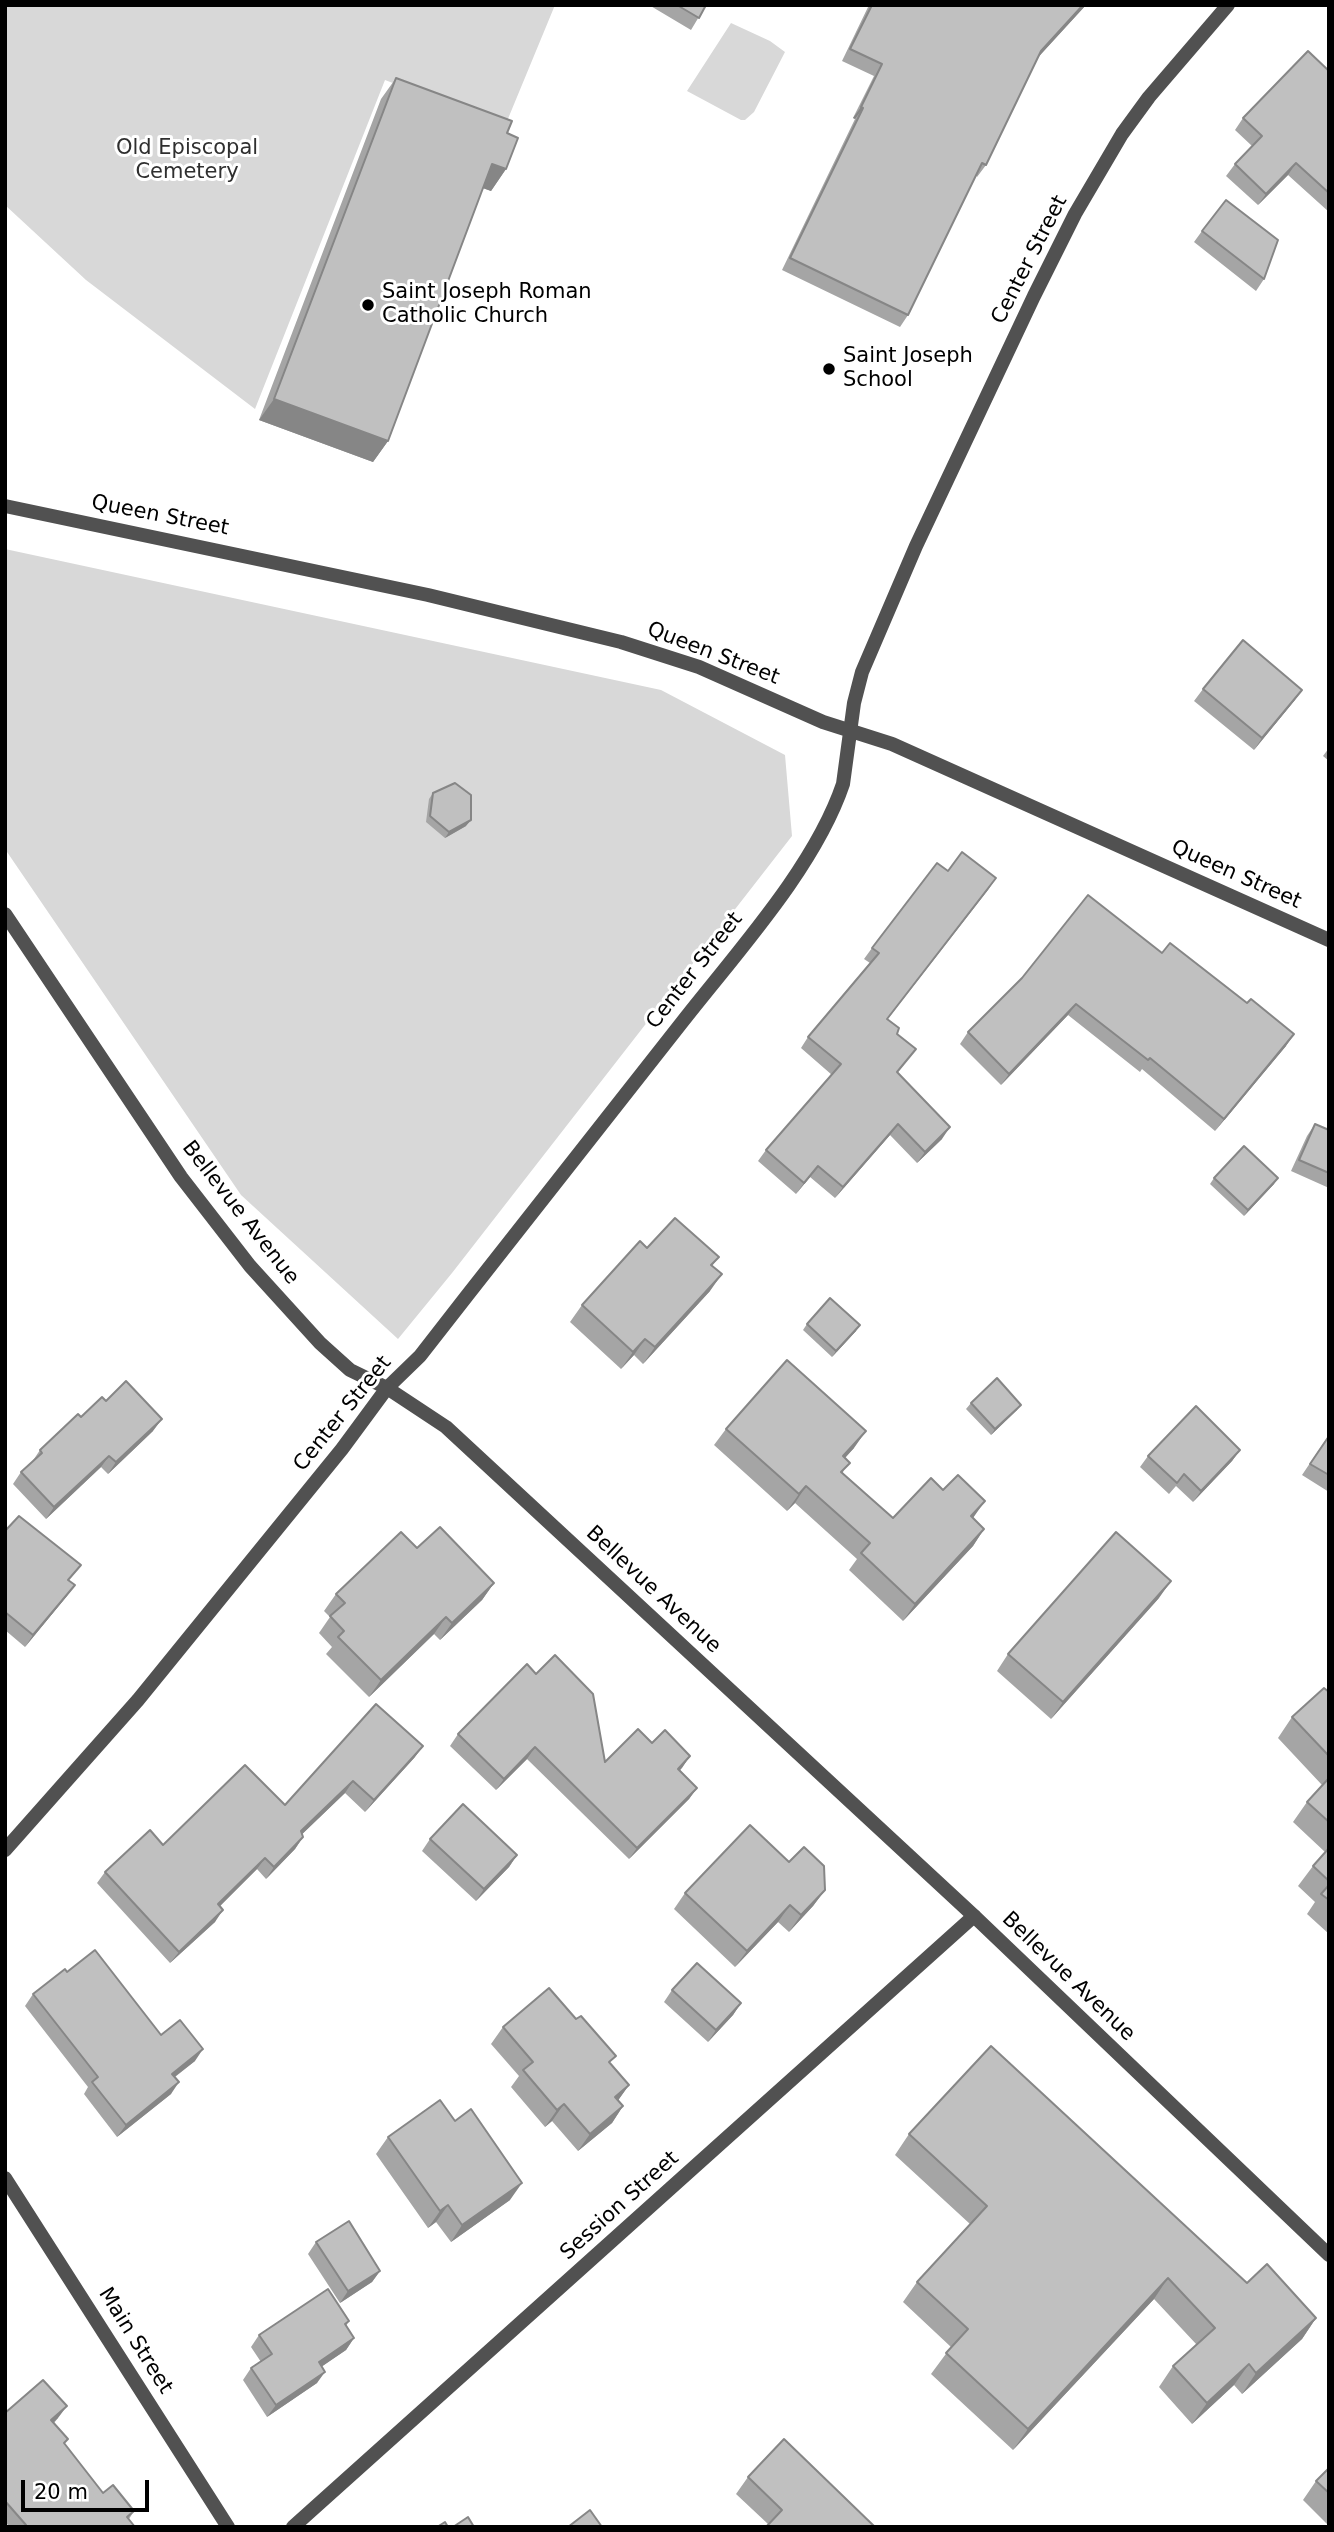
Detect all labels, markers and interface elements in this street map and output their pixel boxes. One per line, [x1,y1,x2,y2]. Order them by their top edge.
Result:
park label: Old Episcopal Cemetery [116,136,258,186]
street label: Center Street [987,191,1073,329]
place label: Saint Joseph Roman Catholic Church [382,280,592,330]
marker: Saint Joseph Roman Catholic Church [360,297,376,313]
place label: Saint Joseph School [843,344,973,394]
marker: Saint Joseph School [821,361,837,377]
street label: Queen Street [89,490,231,542]
street label: Queen Street [643,617,783,691]
street label: Queen Street [1167,835,1305,915]
street label: Center Street [642,908,748,1034]
street label: Bellevue Avenue [176,1136,304,1290]
street label: Center Street [289,1351,397,1477]
street label: Bellevue Avenue [580,1521,726,1659]
street label: Bellevue Avenue [996,1907,1140,2047]
street label: Session Street [556,2146,684,2266]
street label: Main Street [92,2283,178,2399]
scale bar [24,2466,152,2510]
text: 20 m [34,2480,88,2504]

